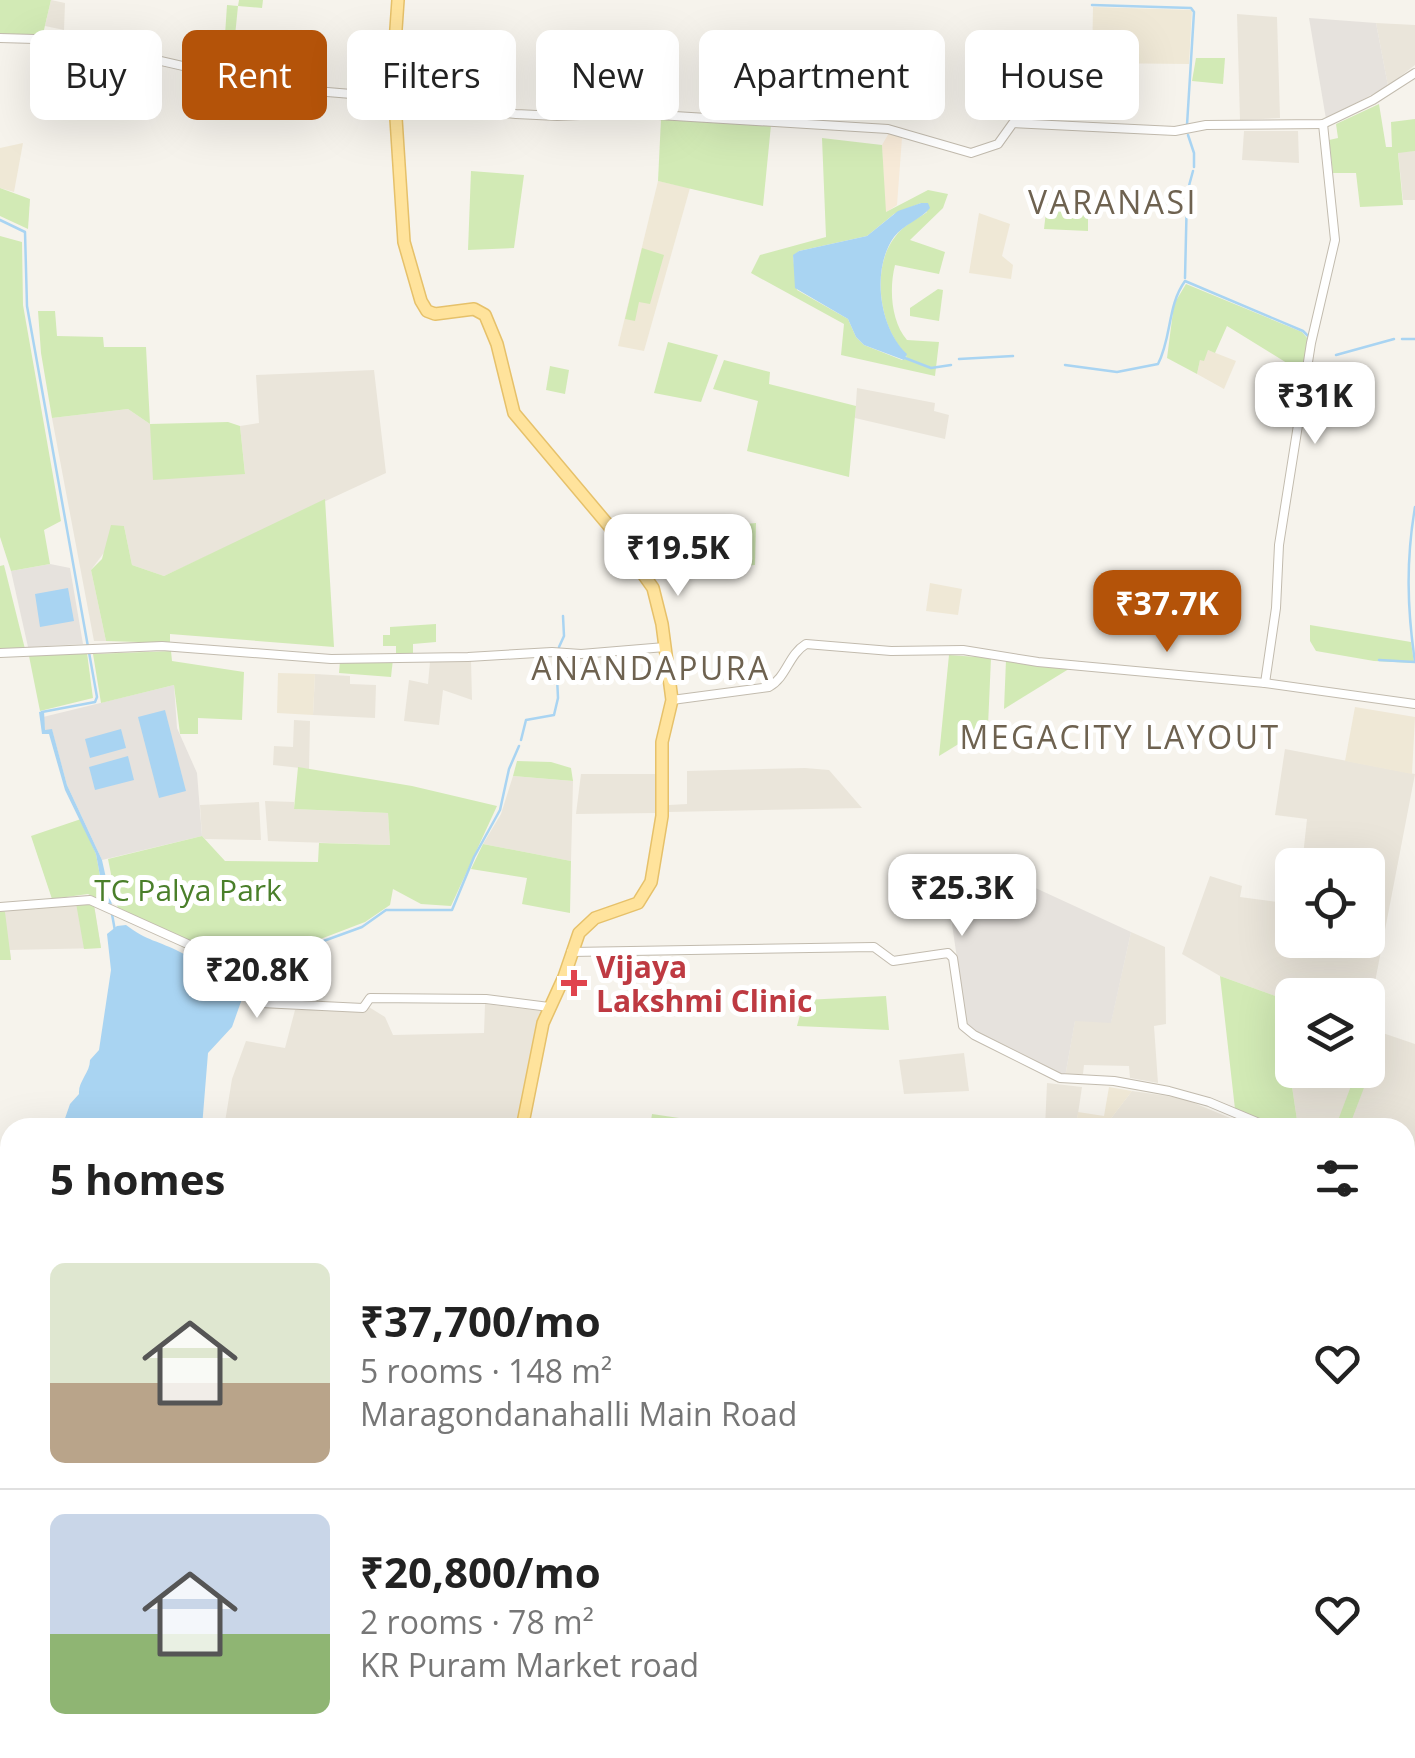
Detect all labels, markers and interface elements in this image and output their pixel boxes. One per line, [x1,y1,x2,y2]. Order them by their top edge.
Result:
chip: Buy [30,30,162,120]
chip: Rent [182,30,327,120]
chip: Filters [347,30,516,120]
chip: New [536,30,679,120]
chip: Apartment [699,30,945,120]
chip: House [965,30,1139,120]
district label: VARANASI [1028,180,1198,223]
pin: ₹31K [1256,362,1374,447]
text: ₹31K [1277,373,1353,416]
pin: ₹19.5K [597,514,759,599]
text: ₹19.5K [626,525,730,568]
pin: ₹37.7K [1086,570,1248,655]
text: ₹37.7K [1115,581,1219,624]
district label: ANANDAPURA [531,646,771,689]
district label: MEGACITY LAYOUT [959,715,1281,758]
map controls [1275,848,1385,1088]
button: locate [1275,848,1385,958]
pin: ₹25.3K [881,854,1043,939]
text: ₹25.3K [910,865,1014,908]
park label: TC Palya Park [94,869,282,910]
pin: ₹20.8K [176,936,338,1021]
place label: Vijaya Lakshmi Clinic [596,946,812,1021]
text: ₹20.8K [205,947,309,990]
marker: Vijaya Lakshmi Clinic [561,970,587,996]
button: layers [1275,978,1385,1088]
text: 5 homes [50,1150,225,1207]
icon: filters [1310,1151,1365,1206]
text: ₹37,700/mo [360,1292,601,1349]
icon: home [130,1303,250,1423]
icon: heart [1310,1336,1365,1391]
text: 5 rooms · 148 m² [360,1349,612,1392]
text: Maragondanahalli Main Road [360,1392,797,1435]
text: ₹20,800/mo [360,1543,601,1600]
icon: home [130,1554,250,1674]
icon: heart [1310,1587,1365,1642]
text: 2 rooms · 78 m² [360,1600,594,1643]
text: KR Puram Market road [360,1643,699,1686]

